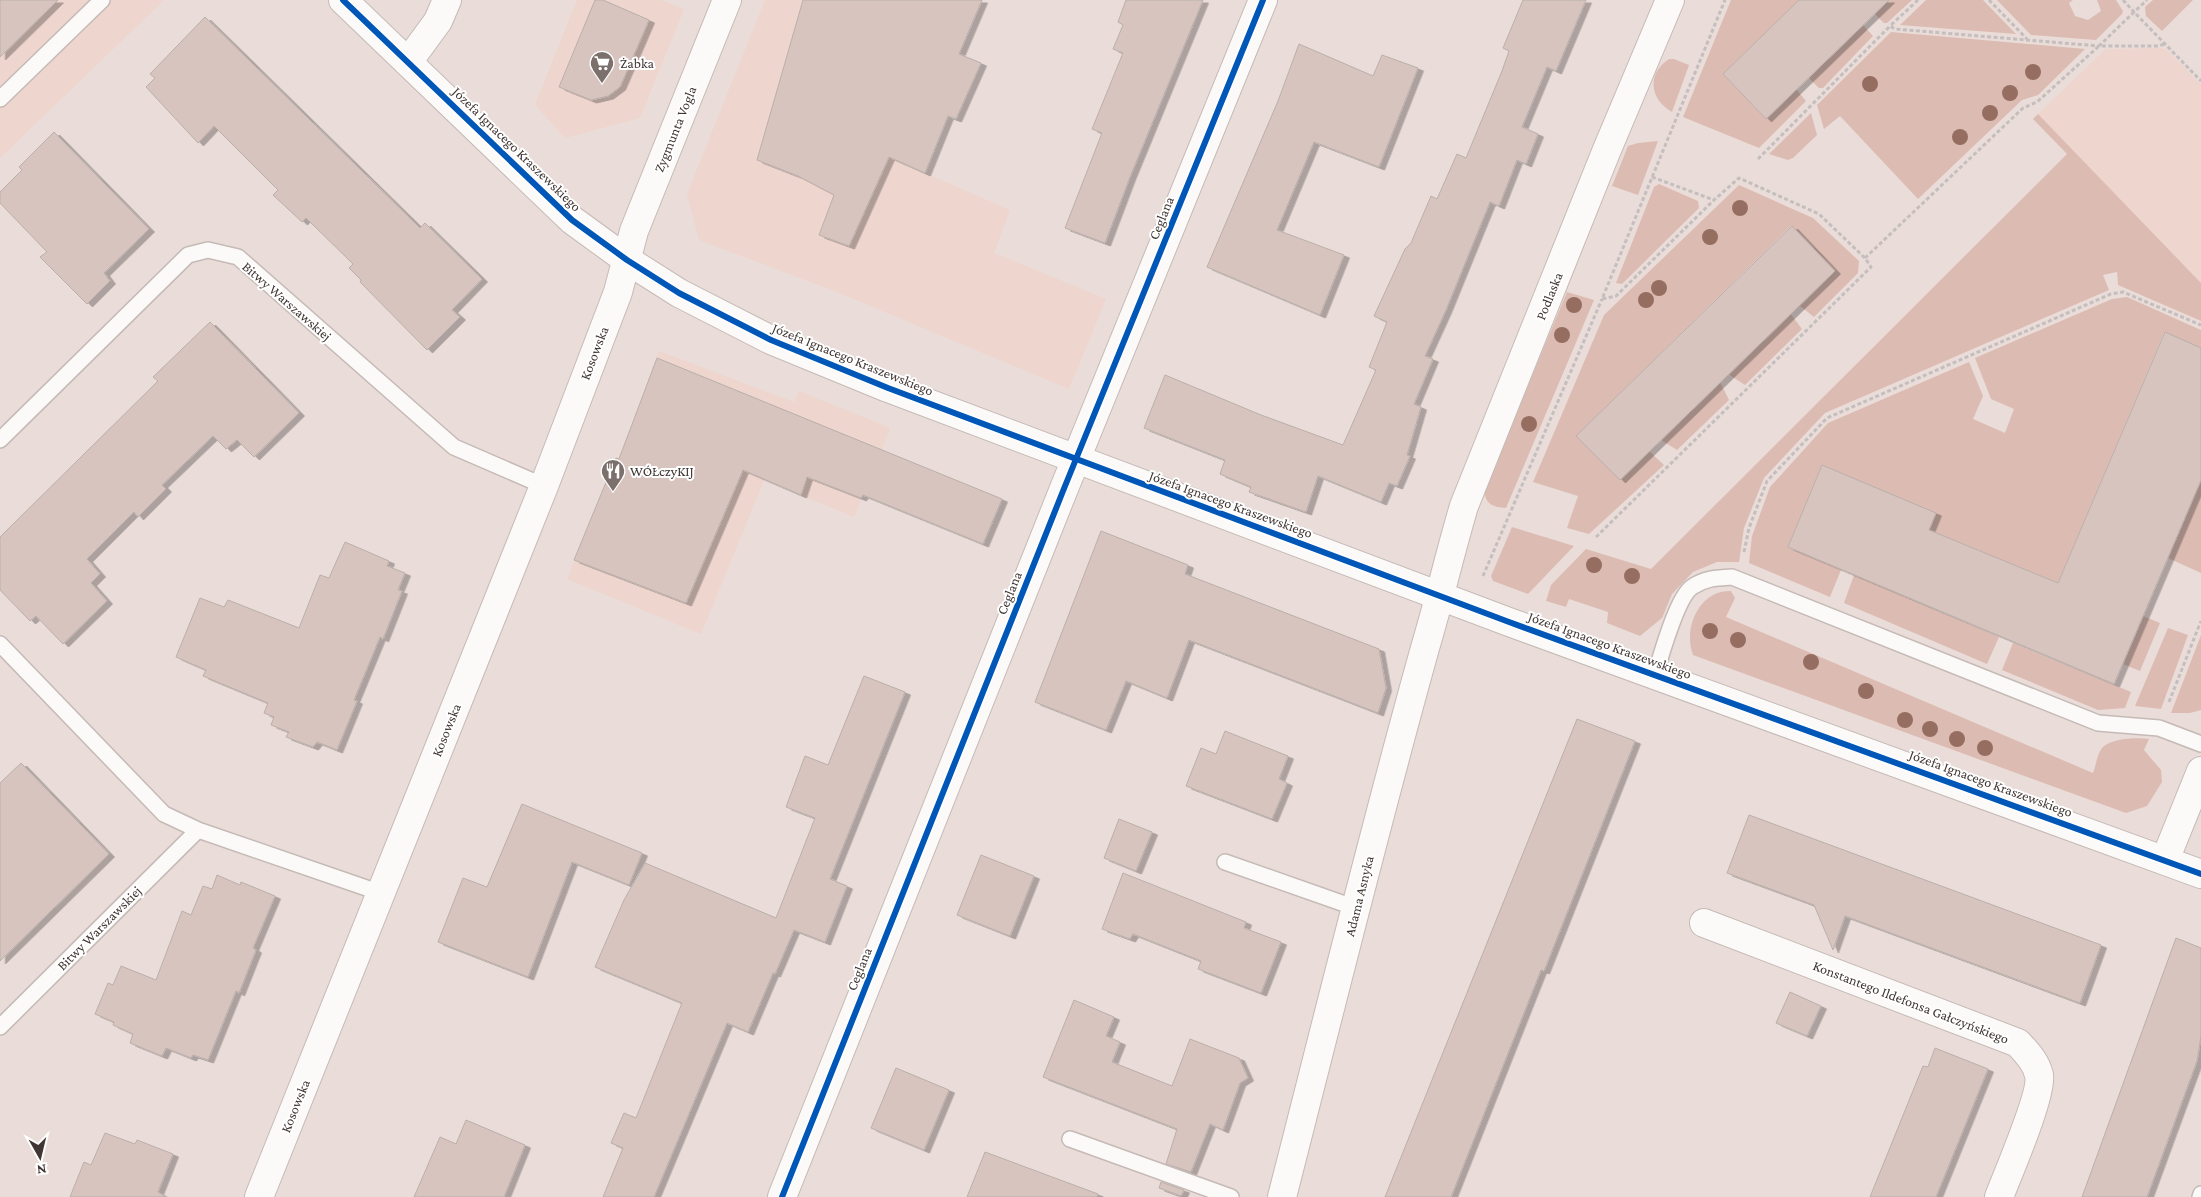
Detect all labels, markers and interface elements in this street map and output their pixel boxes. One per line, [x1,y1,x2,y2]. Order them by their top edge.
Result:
supermarket icon: Żabka [589,50,615,84]
place label: Żabka [620,55,655,71]
street label: Józefa Ignacego Kraszewskiego [448,82,585,215]
street label: Zygmunta Vogla [650,83,700,174]
street label: Ceglana [1145,194,1177,242]
street label: Bitwy Warszawskiej [239,258,335,345]
street label: Podlaska [1532,269,1566,322]
street label: Józefa Ignacego Kraszewskiego [768,319,936,399]
street label: Kosowska [576,323,612,382]
restaurant icon: WÓŁczyKIJ [600,458,626,492]
place label: WÓŁczyKIJ [630,463,694,479]
street label: Józefa Ignacego Kraszewskiego [1145,466,1315,541]
street label: Ceglana [993,569,1025,617]
street label: Józefa Ignacego Kraszewskiego [1524,607,1694,682]
street label: Kosowska [428,701,464,759]
street label: Józefa Ignacego Kraszewskiego [1905,745,2075,820]
street label: Adama Asnyka [1341,853,1377,938]
street label: Bitwy Warszawskiej [54,883,145,974]
street label: Ceglana [843,945,875,993]
street label: Konstantego Ildefonsa Gałczyńskiego [1811,957,2011,1047]
street label: Kosowska [277,1077,313,1135]
north arrow [15,1132,65,1182]
text: N [36,1161,48,1179]

